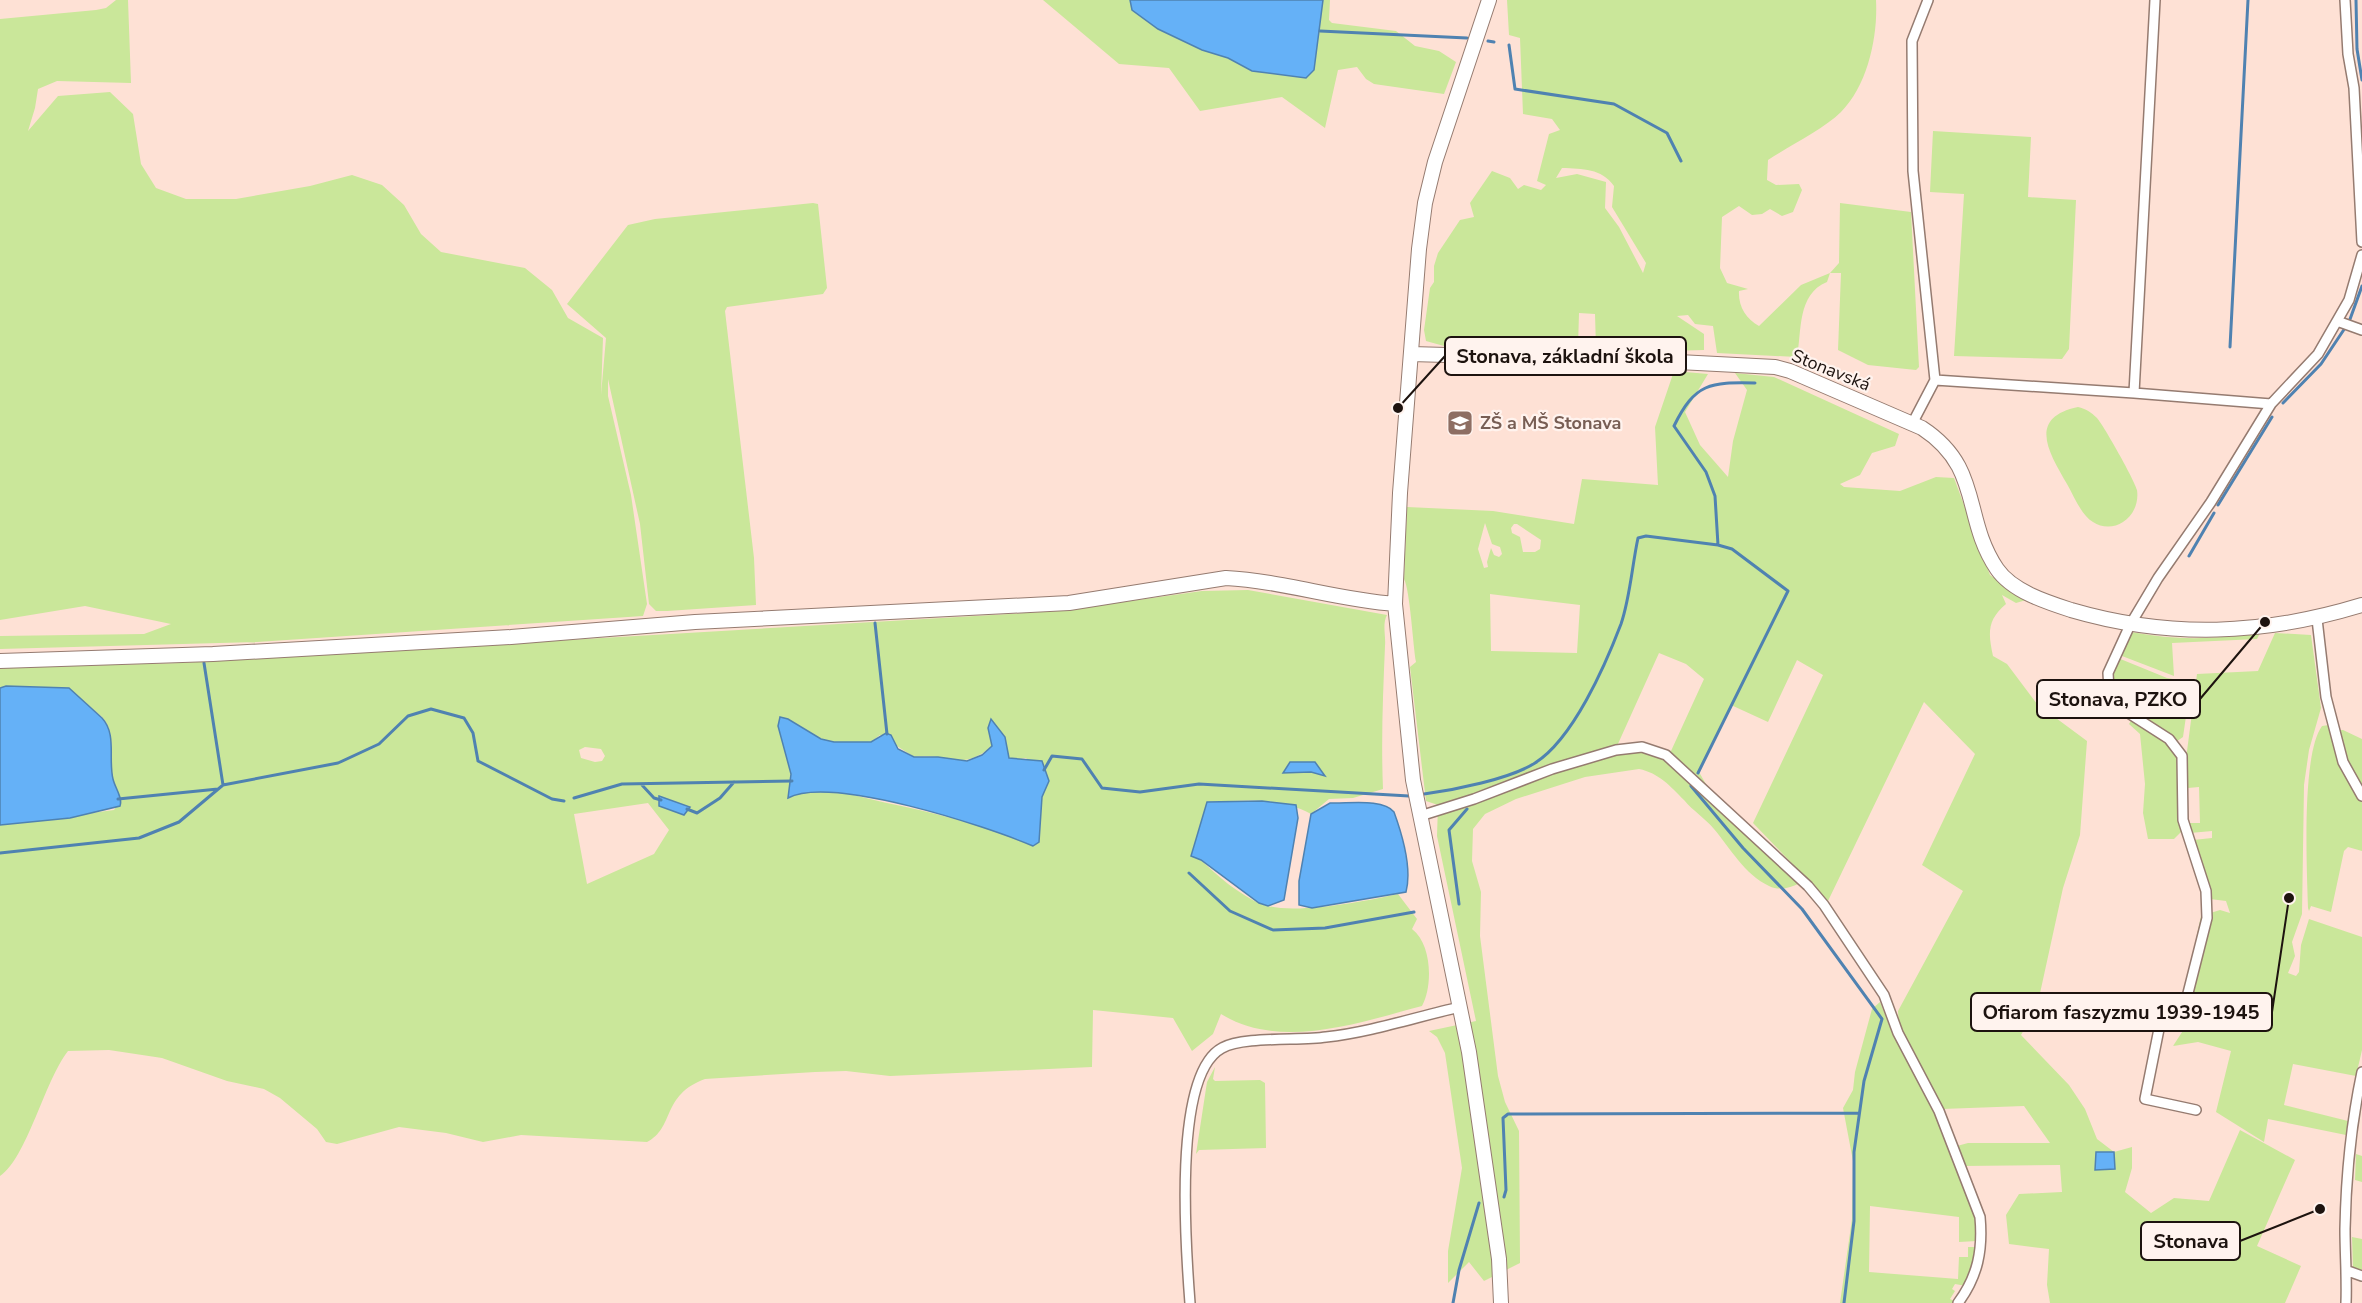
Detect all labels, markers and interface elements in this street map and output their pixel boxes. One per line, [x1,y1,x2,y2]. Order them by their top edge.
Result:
callout: Stonava, základní škola [1445,337,1686,375]
text: Stonava, základní škola [1456,343,1674,370]
street label: Stonavská [1788,343,1874,397]
school or university icon: ZŠ a MŠ Stonava [1445,408,1475,438]
place label: ZŠ a MŠ Stonava [1480,411,1621,435]
callout: Stonava, PZKO [2037,680,2200,718]
text: Stonava, PZKO [2049,686,2187,713]
callout: Ofiarom faszyzmu 1939-1945 [1971,993,2272,1031]
text: Ofiarom faszyzmu 1939-1945 [1982,999,2260,1026]
callout: Stonava [2141,1222,2240,1260]
text: Stonava [2153,1228,2229,1255]

